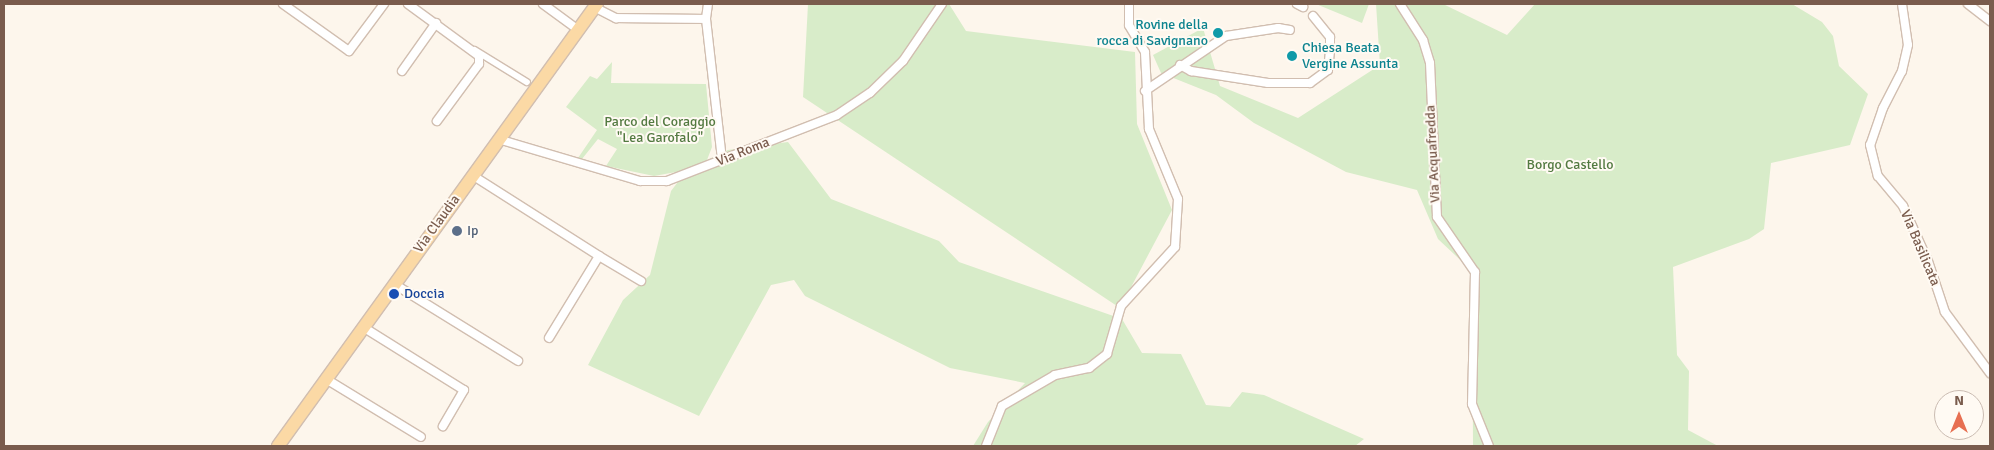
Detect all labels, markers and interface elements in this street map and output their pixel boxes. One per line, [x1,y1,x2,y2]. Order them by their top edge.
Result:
place label: Rovine della rocca di Savignano [1097,17,1208,49]
marker: Rovine della rocca di Savignano [1212,27,1224,39]
place label: Chiesa Beata Vergine Assunta [1302,40,1398,72]
marker: Chiesa Beata Vergine Assunta [1286,50,1298,62]
street label: Via Acquafredda [1422,105,1444,203]
park label: Parco del Coraggio "Lea Garofalo" [604,114,716,146]
street label: Via Roma [714,134,772,170]
park label: Borgo Castello [1526,157,1614,173]
street label: Via Claudia [410,192,464,256]
street label: Via Basilicata [1896,207,1944,289]
place label: Ip [467,223,479,239]
marker: Ip [451,225,463,237]
place label: Doccia [404,286,445,302]
marker: Doccia [388,288,400,300]
north arrow [1934,390,1984,440]
text: N [1954,392,1964,409]

